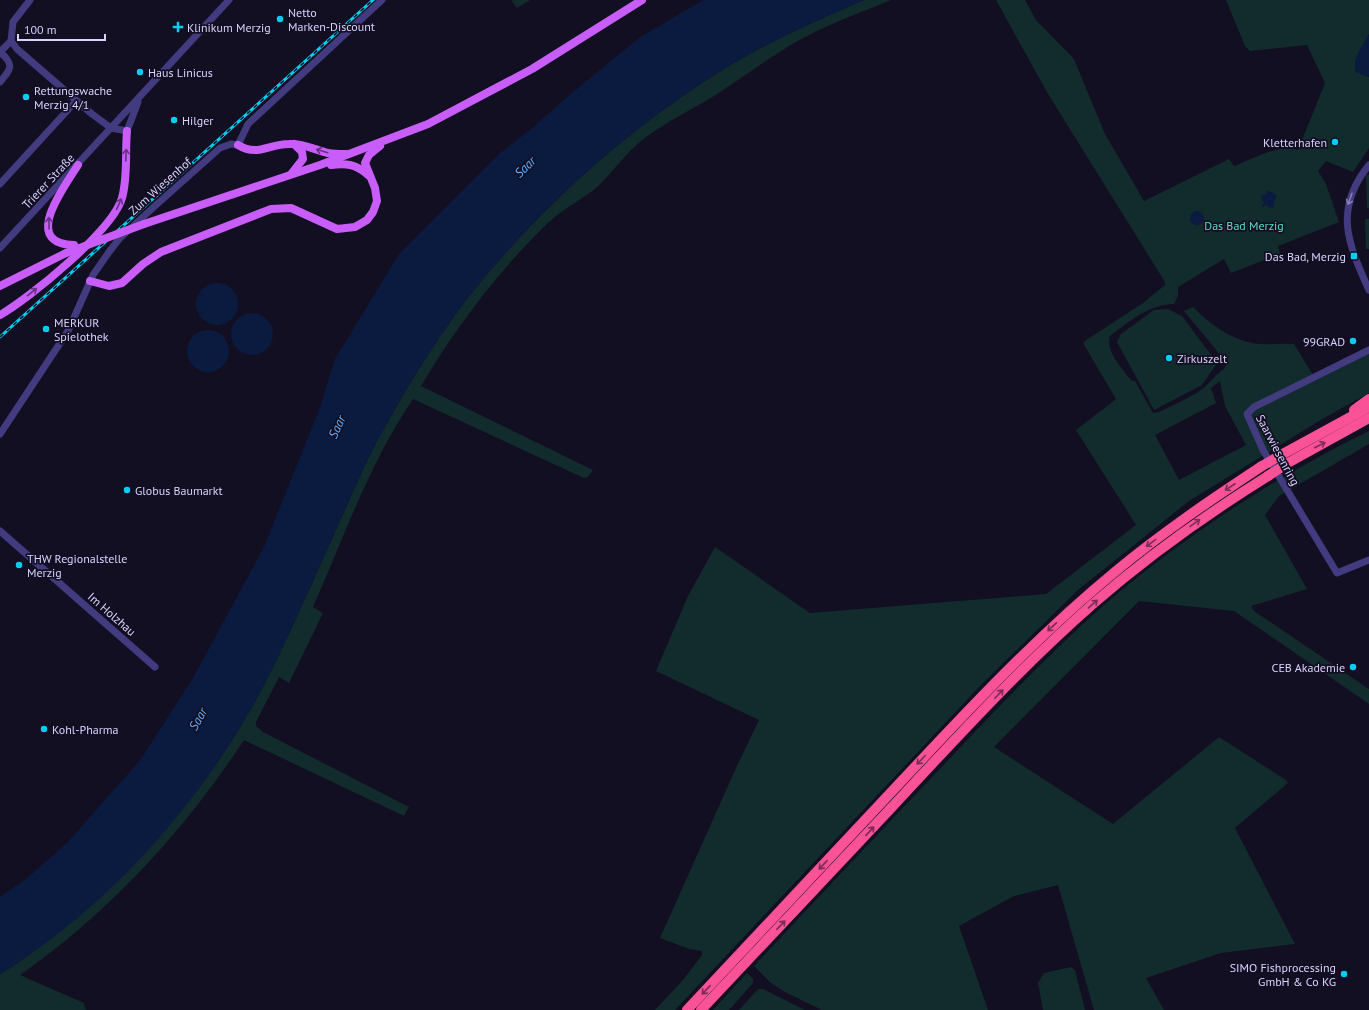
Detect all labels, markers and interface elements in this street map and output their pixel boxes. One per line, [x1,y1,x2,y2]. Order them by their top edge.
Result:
place label: Netto Marken-Discount [288,5,375,34]
marker: Netto Marken-Discount [275,14,285,24]
scale bar [18,16,105,42]
place label: Klinikum Merzig [187,20,271,35]
marker: Klinikum Merzig [172,21,184,33]
text: 100 m [24,22,57,37]
place label: Haus Linicus [148,65,213,80]
marker: Haus Linicus [135,67,145,77]
place label: Rettungswache Merzig 4/1 [34,83,112,112]
marker: Rettungswache Merzig 4/1 [21,92,31,102]
place label: Hilger [182,113,213,128]
marker: Hilger [169,115,179,125]
place label: Kletterhafen [1263,135,1327,150]
marker: Kletterhafen [1330,137,1340,147]
one-way arrow [316,147,329,154]
one-way arrow [122,149,130,162]
street label: Trierer Straße [19,150,77,212]
water label: Saar [511,152,540,181]
street label: Zum Wiesenhof [126,153,195,218]
one-way arrow [1346,192,1353,205]
one-way arrow [116,199,123,211]
one-way arrow [45,217,53,230]
park label: Das Bad Merzig [1204,218,1284,233]
place label: Das Bad, Merzig [1265,249,1346,264]
marker: Das Bad, Merzig [1349,251,1359,261]
one-way arrow [26,288,37,297]
place label: MERKUR Spielothek [54,315,109,344]
marker: MERKUR Spielothek [41,324,51,334]
place label: 99GRAD [1303,334,1345,349]
marker: 99GRAD [1348,336,1358,346]
place label: Zirkuszelt [1177,351,1227,366]
marker: Zirkuszelt [1164,353,1174,363]
water label: Saar [324,412,350,441]
street label: Saarwiesenring [1253,412,1303,488]
one-way arrow [1314,441,1326,448]
place label: Globus Baumarkt [135,483,223,498]
one-way arrow [1224,483,1235,491]
marker: Globus Baumarkt [122,485,132,495]
one-way arrow [1189,519,1200,527]
one-way arrow [1146,539,1157,547]
place label: THW Regionalstelle Merzig [27,551,127,580]
marker: THW Regionalstelle Merzig [14,560,24,570]
street label: Im Holzhau [85,589,139,639]
one-way arrow [1088,599,1098,609]
one-way arrow [1047,622,1057,632]
place label: CEB Akademie [1272,660,1345,675]
marker: CEB Akademie [1348,662,1358,672]
one-way arrow [994,689,1004,699]
water label: Saar [185,704,211,733]
place label: Kohl-Pharma [52,722,119,737]
marker: Kohl-Pharma [39,724,49,734]
one-way arrow [916,755,926,765]
one-way arrow [865,826,874,836]
one-way arrow [818,860,828,870]
one-way arrow [776,920,785,930]
place label: SIMO Fishprocessing GmbH & Co KG [1230,960,1336,989]
marker: SIMO Fishprocessing GmbH & Co KG [1339,969,1349,979]
one-way arrow [702,984,711,994]

